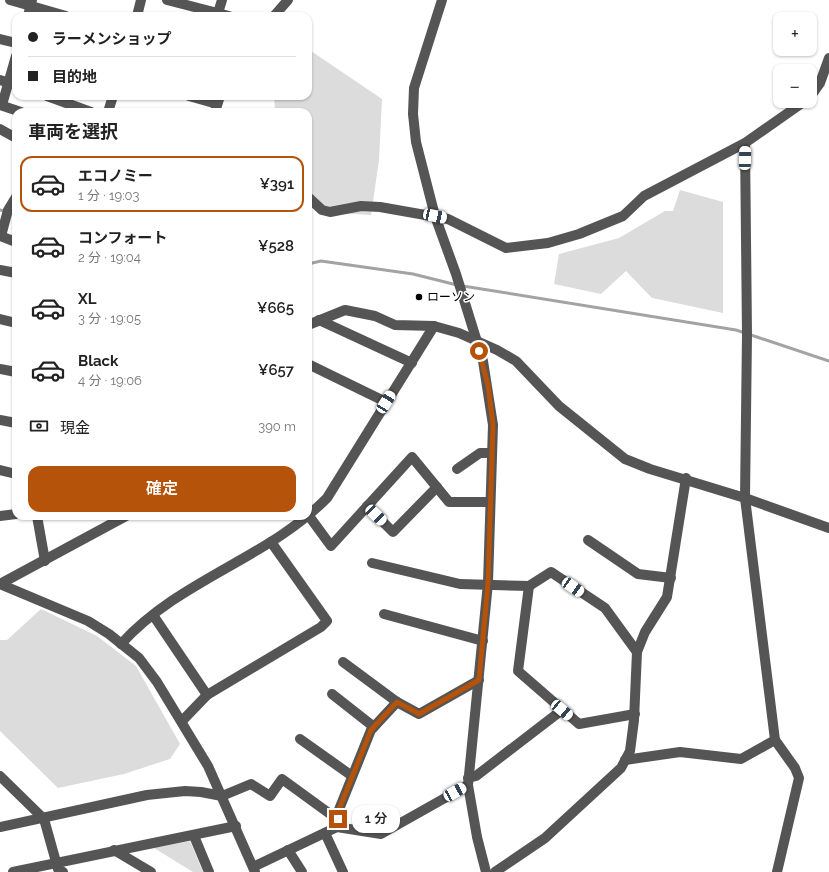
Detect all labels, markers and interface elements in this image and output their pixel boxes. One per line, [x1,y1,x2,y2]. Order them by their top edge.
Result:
map controls [773,12,817,108]
button: + [773,12,817,56]
text: ラーメンショップ [52,30,171,48]
button: − [773,64,817,108]
text: 目的地 [52,68,97,86]
text: 車両を選択 [28,121,118,142]
car [739,146,751,170]
icon: car [30,166,66,202]
text: エコノミー [78,167,153,185]
text: ¥391 [259,175,294,193]
text: 1 分 · 19:03 [78,188,140,203]
car [422,208,448,224]
icon: car [30,228,66,264]
text: コンフォート [78,229,168,247]
text: ¥528 [258,237,294,255]
text: 2 分 · 19:04 [78,250,141,265]
icon: car [30,290,66,326]
text: XL [78,290,96,308]
place label: ローソン [427,290,475,304]
marker: ローソン [414,292,424,302]
text: ¥665 [257,299,294,317]
text: 3 分 · 19:05 [78,311,141,326]
route start [470,342,488,360]
icon: car [30,352,66,388]
text: Black [78,352,118,370]
text: ¥657 [258,361,294,379]
text: 4 分 · 19:06 [78,373,142,388]
car [375,389,397,415]
icon: cash [28,415,50,437]
text: 現金 [60,419,90,437]
text: 390 m [258,419,296,434]
button: 確定 [28,466,296,512]
car [363,502,389,528]
car [560,575,586,599]
car [549,698,575,722]
car [442,781,468,803]
callout: 1 分 [352,805,400,833]
route end [329,810,347,828]
text: 1 分 [365,811,387,826]

